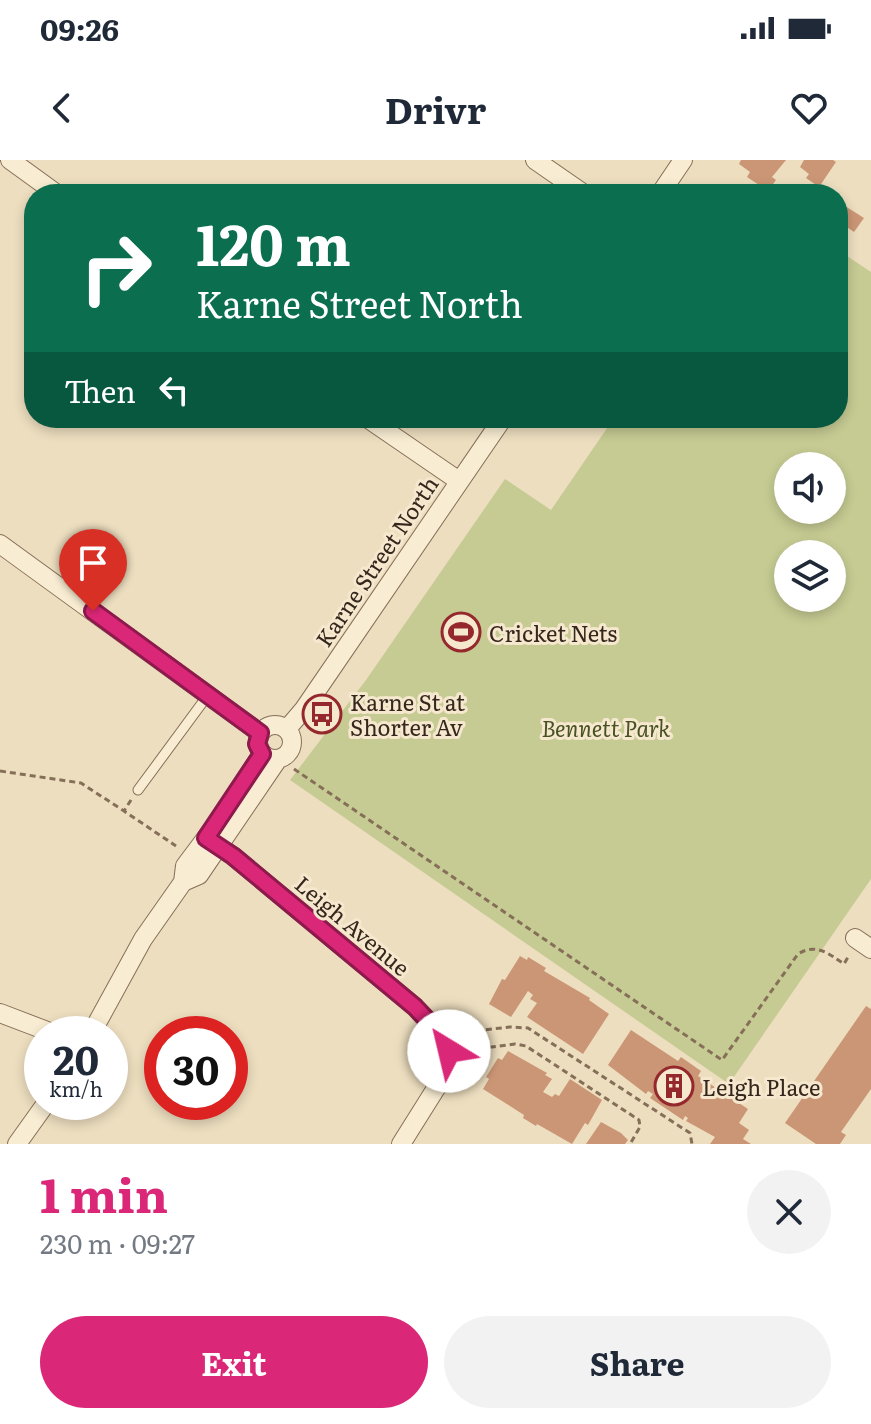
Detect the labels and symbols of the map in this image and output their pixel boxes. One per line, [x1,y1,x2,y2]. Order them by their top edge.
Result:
street label: Karne Street North [306,469,446,653]
pin [59,529,127,611]
sports icon: Cricket Nets [440,611,482,653]
place label: Cricket Nets [489,616,617,649]
place label: Karne St at Shorter Av [350,685,465,743]
bus stop icon: Karne St at Shorter Av [301,693,343,735]
park label: Bennett Park [542,711,670,744]
street label: Leigh Avenue [288,867,418,983]
position arrow [407,1009,491,1093]
speed limit sign: 30 [144,1016,248,1120]
building icon: Leigh Place [653,1065,695,1107]
place label: Leigh Place [702,1070,820,1103]

